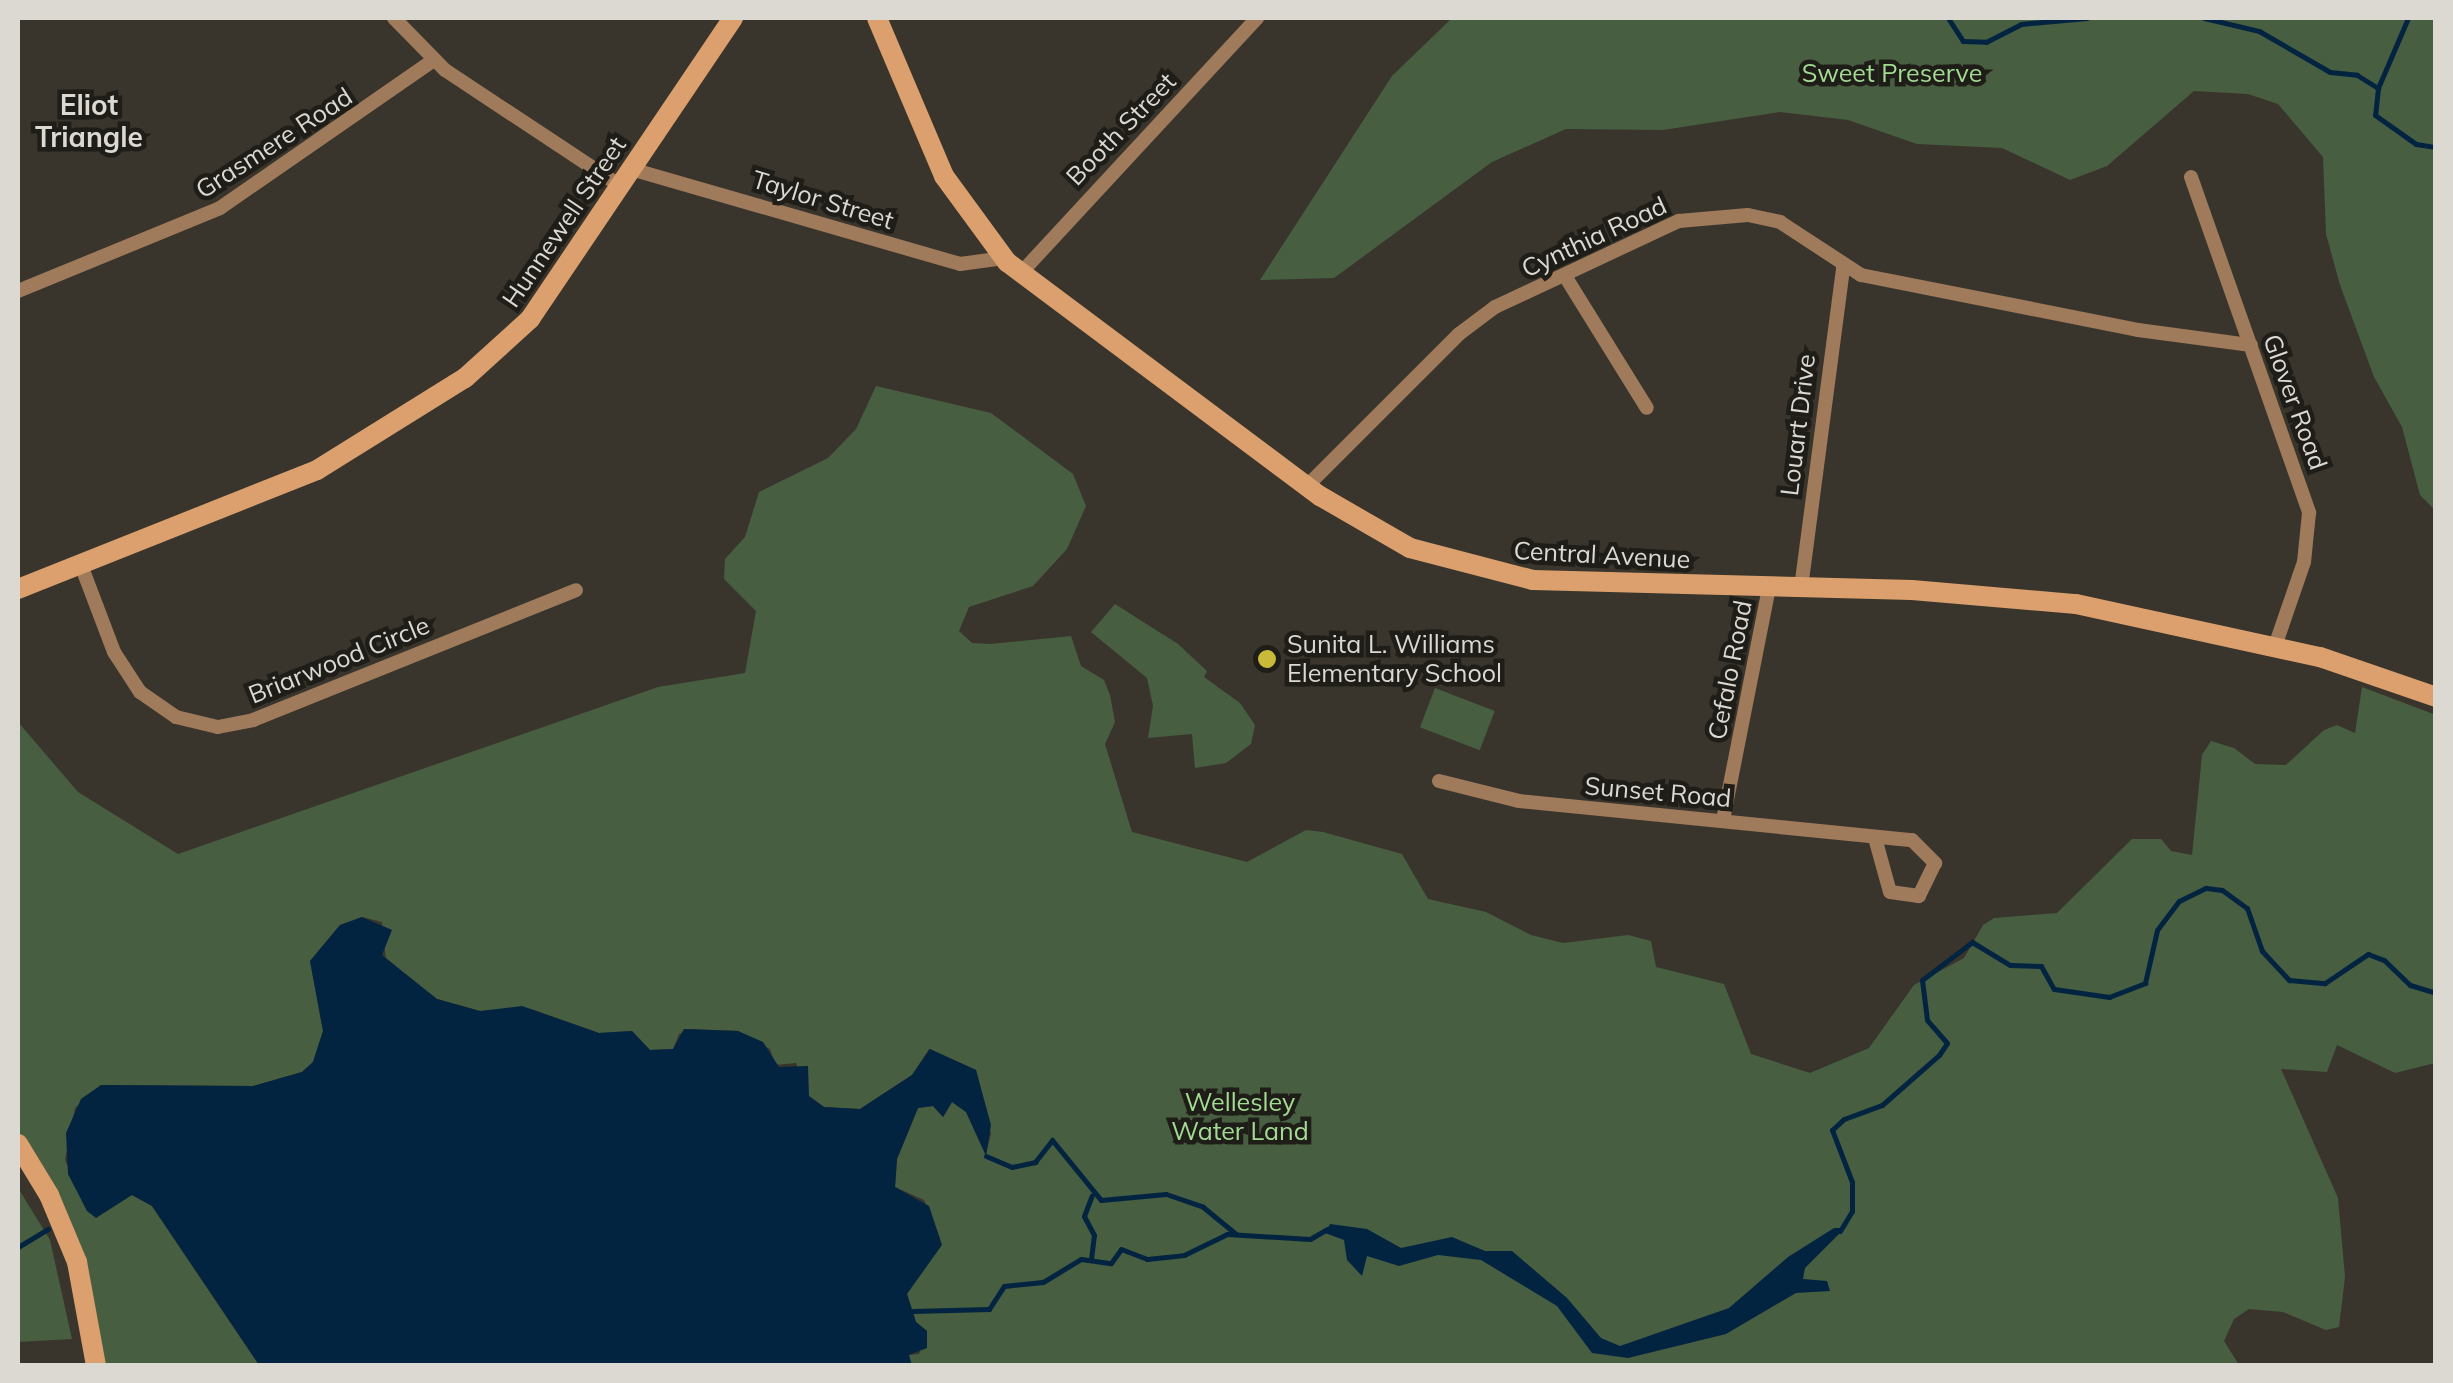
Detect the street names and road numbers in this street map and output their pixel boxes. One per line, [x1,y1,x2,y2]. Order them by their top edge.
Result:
street label: Booth Street [1060,67,1182,191]
street label: Grasmere Road [190,81,358,205]
street label: Hunnewell Street [496,131,632,313]
street label: Taylor Street [749,164,897,236]
street label: Cynthia Road [1517,190,1671,284]
street label: Glover Road [2257,330,2333,474]
street label: Louart Drive [1774,352,1822,498]
street label: Central Avenue [1513,535,1691,575]
street label: Cefalo Road [1702,598,1758,742]
street label: Briarwood Circle [244,610,434,710]
street label: Sunset Road [1583,771,1733,813]

